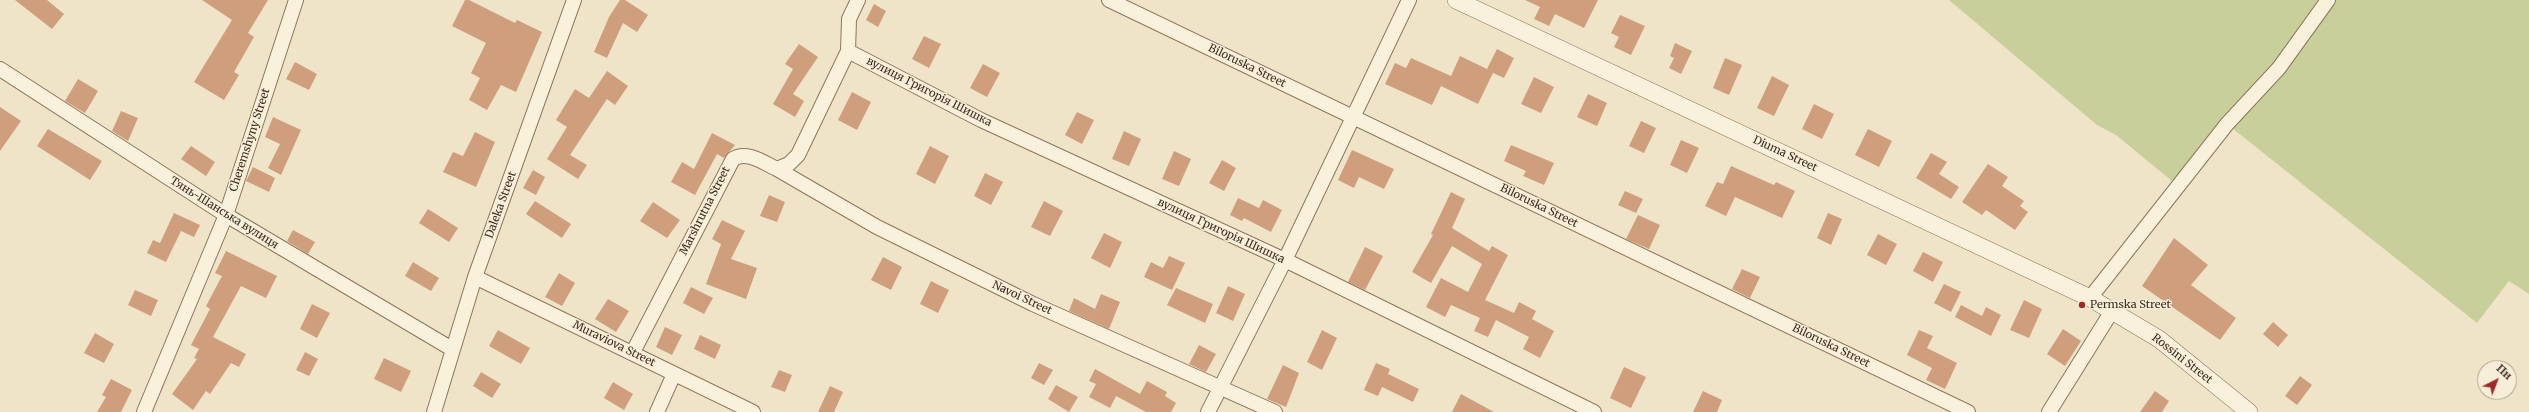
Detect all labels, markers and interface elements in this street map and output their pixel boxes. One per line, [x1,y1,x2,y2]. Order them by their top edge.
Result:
street label: Biloruska Street [1206,42,1288,90]
street label: вулиця Григорія Шишка [864,55,994,129]
street label: Cheremshyny Street [227,87,273,193]
street label: Diuma Street [1751,133,1819,175]
street label: Marshrutna Street [677,165,733,257]
street label: Daleka Street [483,170,519,240]
street label: Тянь-Шанська вулиця [167,174,281,252]
street label: Biloruska Street [1498,182,1580,230]
street label: вулиця Григорія Шишка [1155,196,1287,266]
street label: Navoi Street [990,278,1054,318]
place label: Permska Street [2090,298,2171,312]
marker: Permska Street [2077,300,2087,310]
street label: Muraviova Street [571,318,657,370]
street label: Biloruska Street [1790,322,1872,370]
street label: Rossini Street [2149,331,2215,387]
north arrow [2477,360,2517,400]
text: Пн [2494,361,2515,383]

